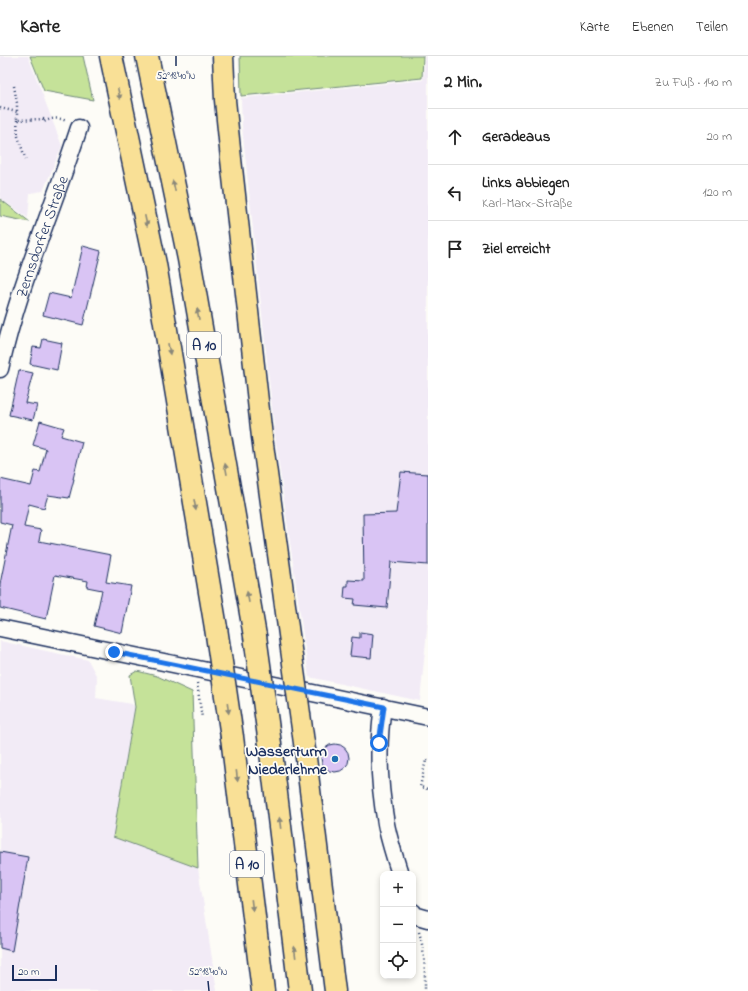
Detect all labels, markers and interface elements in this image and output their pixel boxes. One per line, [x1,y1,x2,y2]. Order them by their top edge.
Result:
text: Karte [20,14,60,41]
text: Karte [580,17,609,38]
text: Ebenen [631,17,674,38]
text: Teilen [696,17,728,38]
text: 52°18'40"N [157,69,196,84]
text: 2 Min. [444,70,482,95]
text: Zu Fuß · 140 m [655,73,732,92]
one-way arrow [116,88,122,100]
icon: ahead [444,126,466,148]
text: Geradeaus [482,126,550,148]
text: 20 m [707,127,732,146]
street label: Zernsdorfer Straße [10,172,76,301]
text: Links abbiegen [482,172,569,194]
one-way arrow [170,180,176,192]
icon: left [444,182,466,204]
text: 120 m [702,183,732,202]
text: Karl-Marx-Straße [482,194,572,213]
one-way arrow [143,215,149,227]
icon: arrive [444,238,466,260]
text: Ziel erreicht [482,238,550,260]
one-way arrow [195,308,201,320]
road number: A 10 [187,332,221,358]
one-way arrow [166,343,172,355]
one-way arrow [222,463,228,475]
one-way arrow [193,499,199,511]
one-way arrow [245,591,251,603]
route end [105,643,123,661]
one-way arrow [225,702,231,714]
route start [370,734,388,752]
place label: Wasserturm Niederlehme [246,740,328,782]
marker: Wasserturm Niederlehme [330,754,340,764]
one-way arrow [233,770,240,782]
one-way arrow [276,817,283,829]
road number: A 10 [230,851,264,877]
map controls [380,871,416,979]
button: + [380,871,416,907]
one-way arrow [249,899,256,911]
button: − [380,907,416,943]
button: locate [380,943,416,979]
one-way arrow [292,946,298,958]
scale bar [12,963,57,982]
text: 20 m [18,964,40,980]
text: 52°18'40"N [189,965,228,980]

